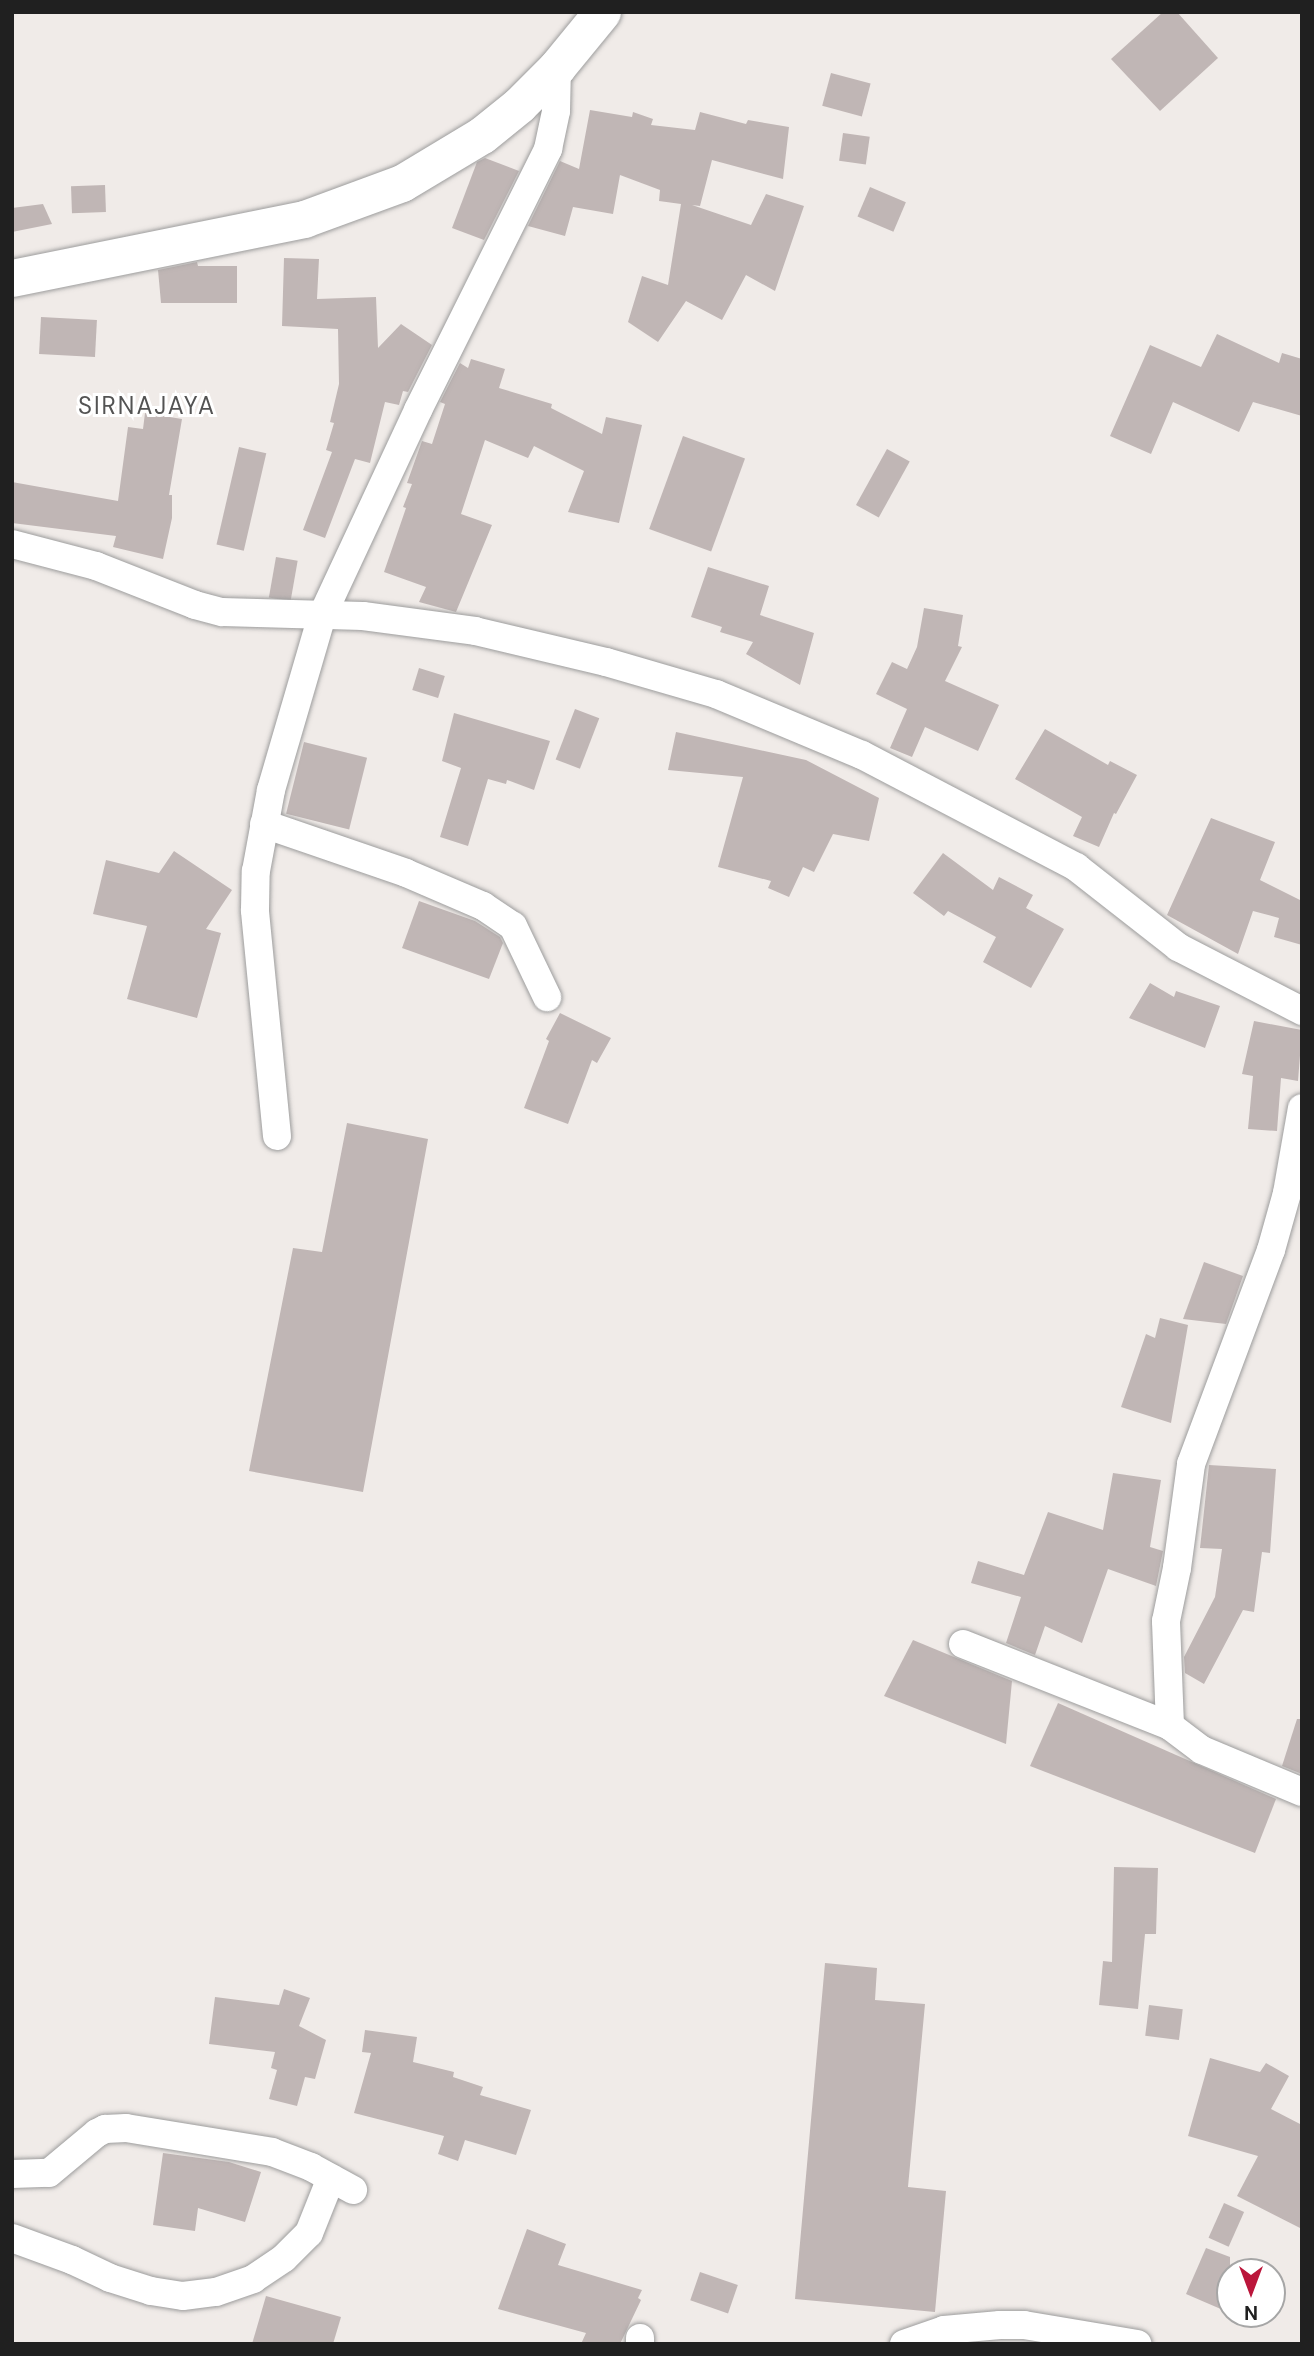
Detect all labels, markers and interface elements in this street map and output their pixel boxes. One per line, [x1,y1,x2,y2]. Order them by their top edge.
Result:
district label: SIRNAJAYA [79,392,215,420]
north arrow [1216,2258,1286,2328]
text: N [1244,2300,1258,2325]

